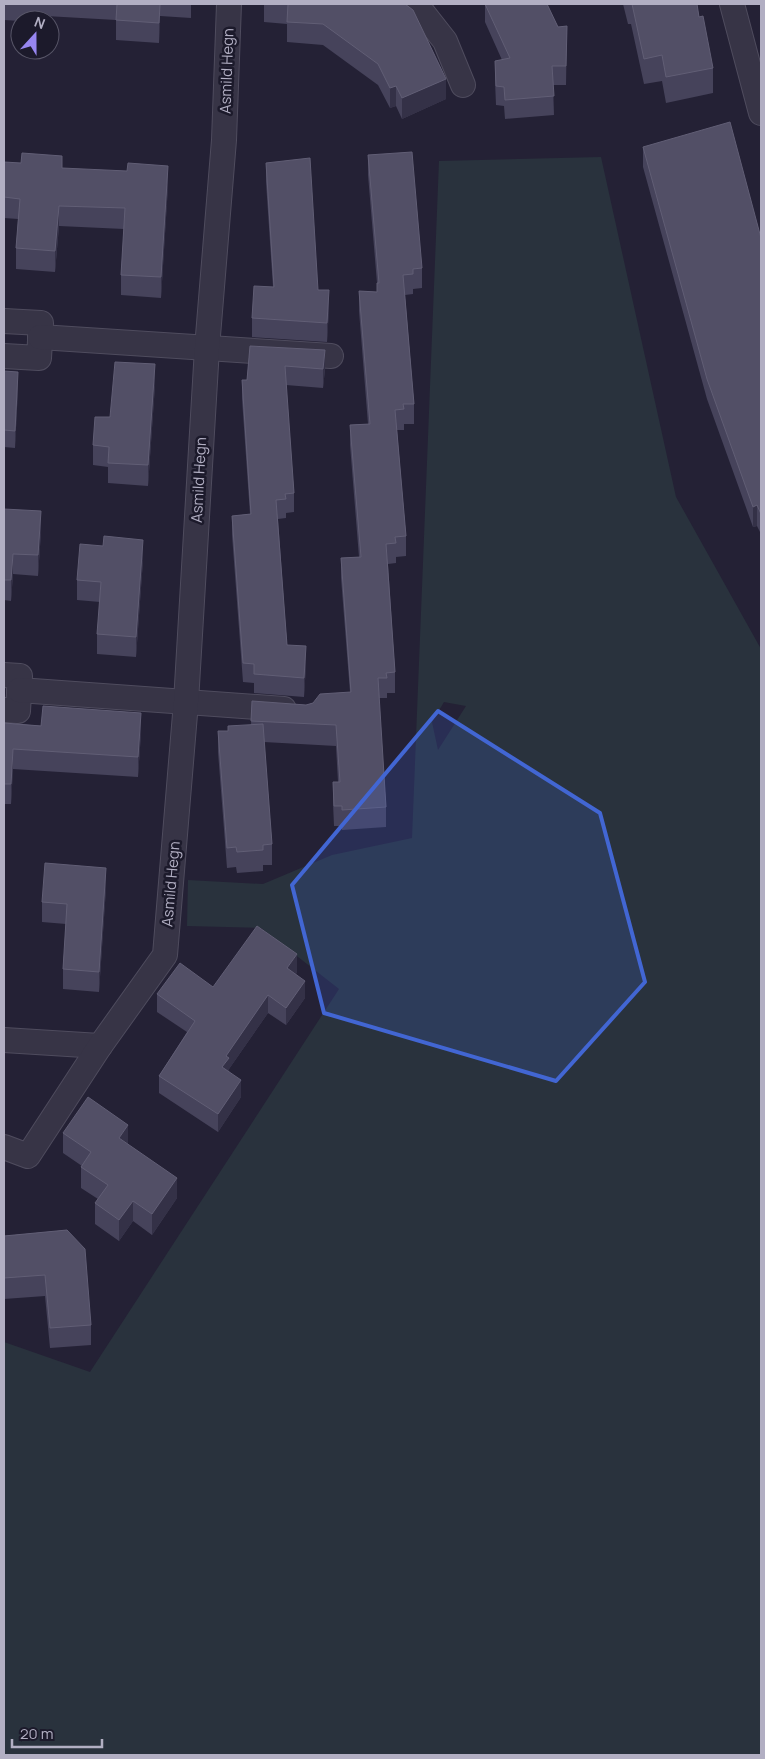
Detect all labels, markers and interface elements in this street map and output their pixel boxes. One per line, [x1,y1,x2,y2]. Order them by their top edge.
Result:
north arrow [10,10,60,60]
text: N [32,12,48,33]
street label: Asmild Hegn [215,28,238,114]
street label: Asmild Hegn [186,436,211,523]
street label: Asmild Hegn [156,840,185,928]
scale bar [12,1716,102,1748]
text: 20 m [20,1723,53,1744]

